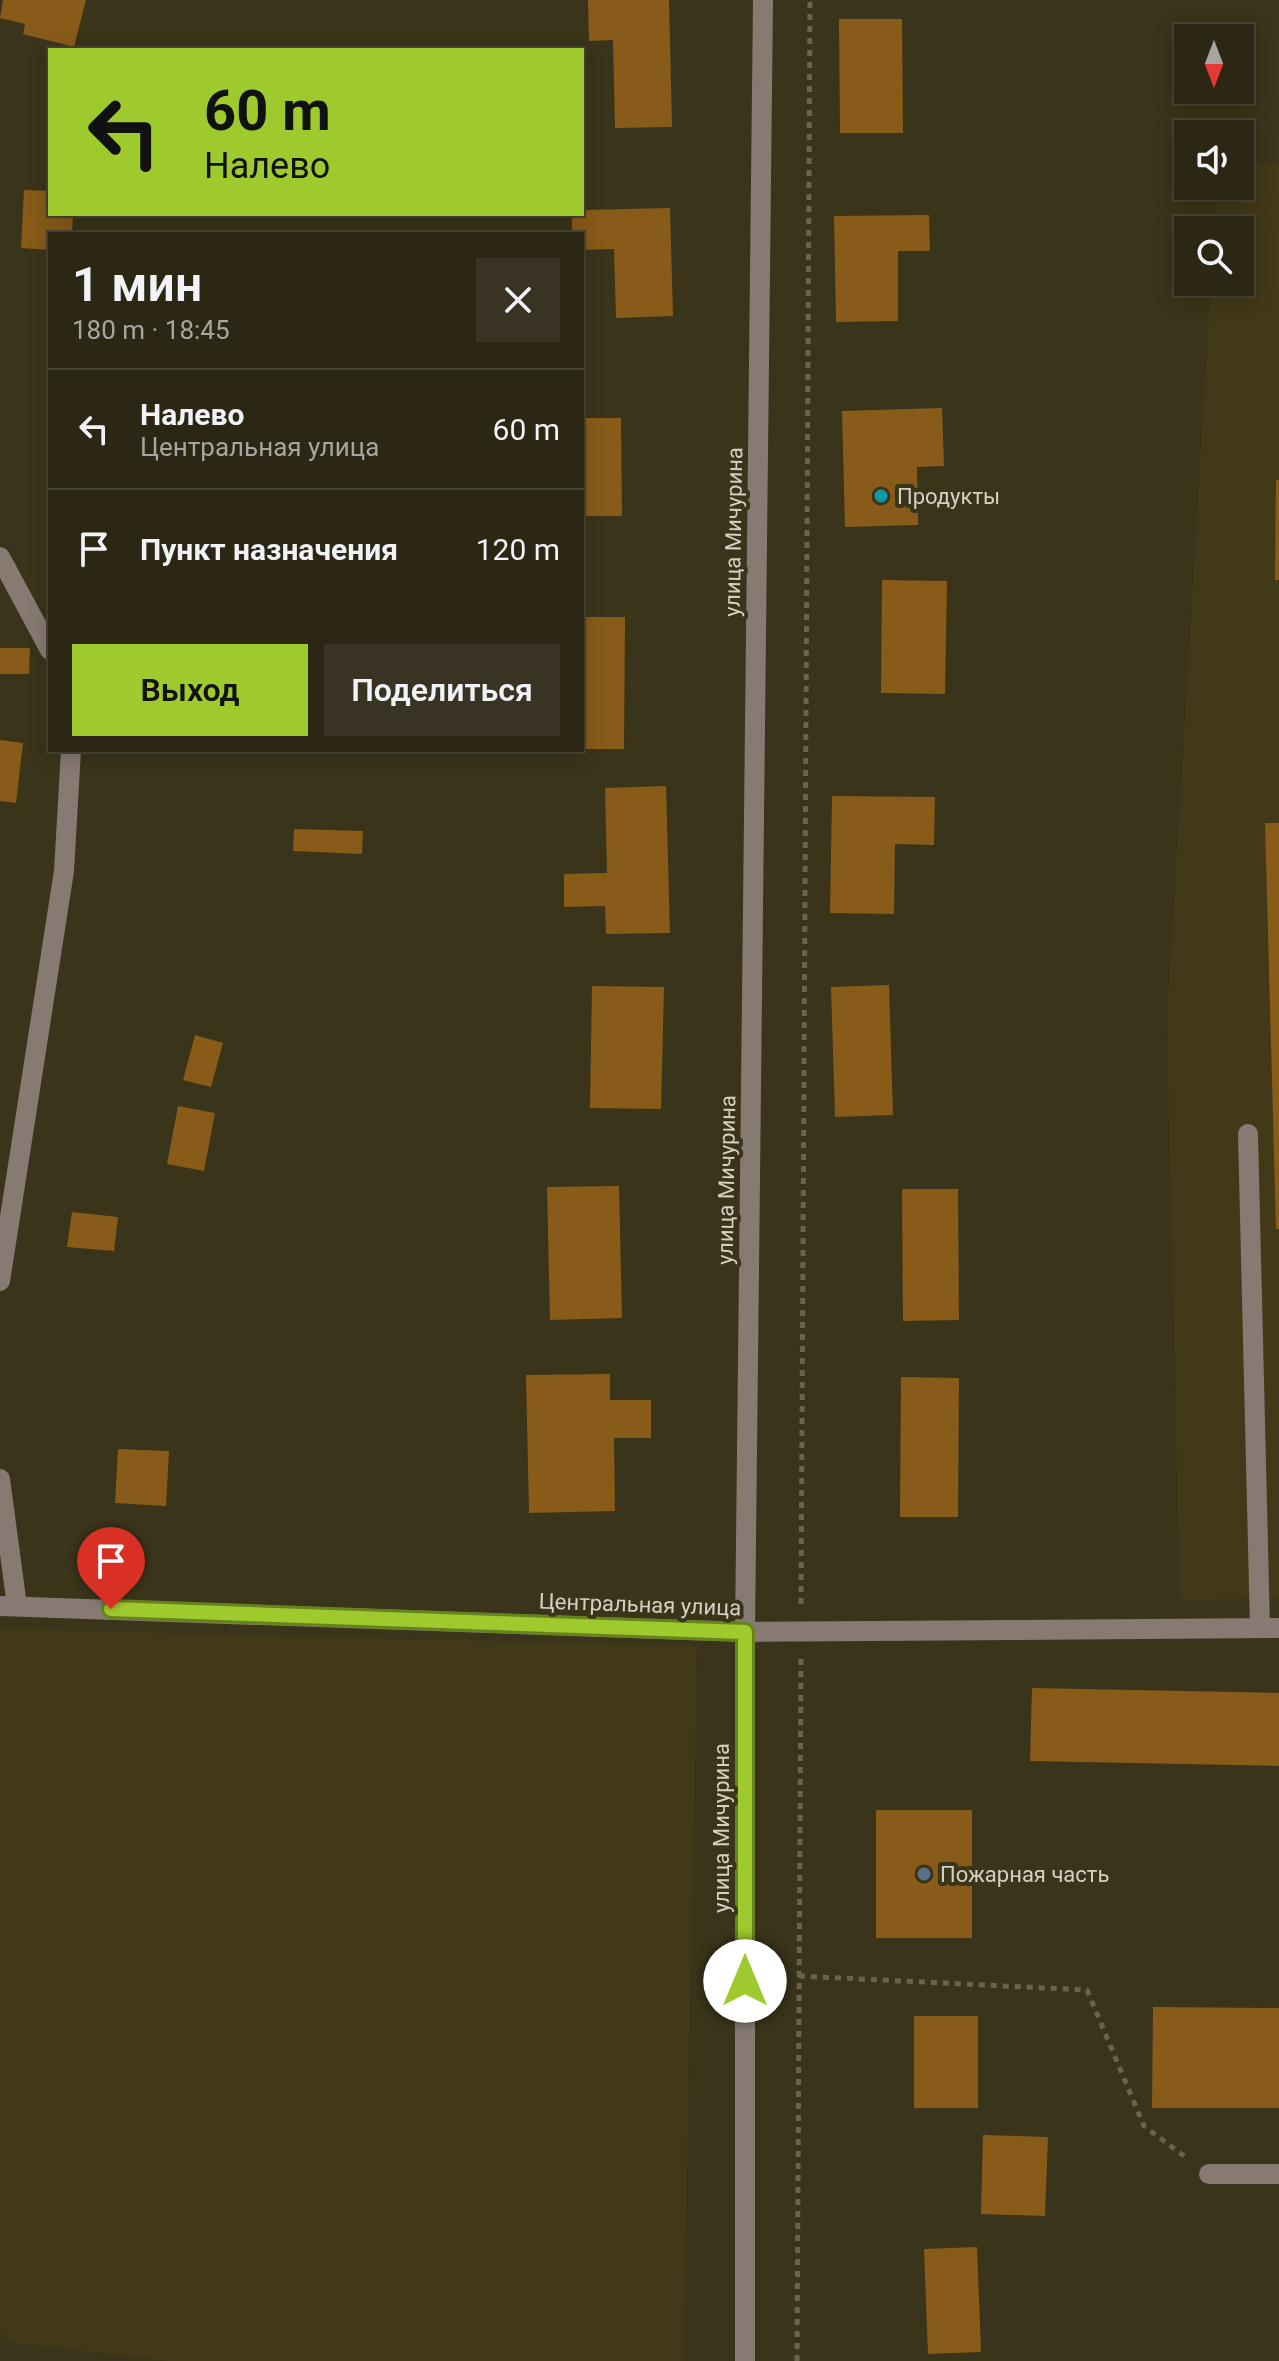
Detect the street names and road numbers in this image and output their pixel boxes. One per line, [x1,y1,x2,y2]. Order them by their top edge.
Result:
street label: улица Мичурина [720,447,747,617]
street label: улица Мичурина [713,1095,740,1265]
street label: Центральная улица [538,1588,742,1621]
street label: улица Мичурина [709,1743,734,1913]

